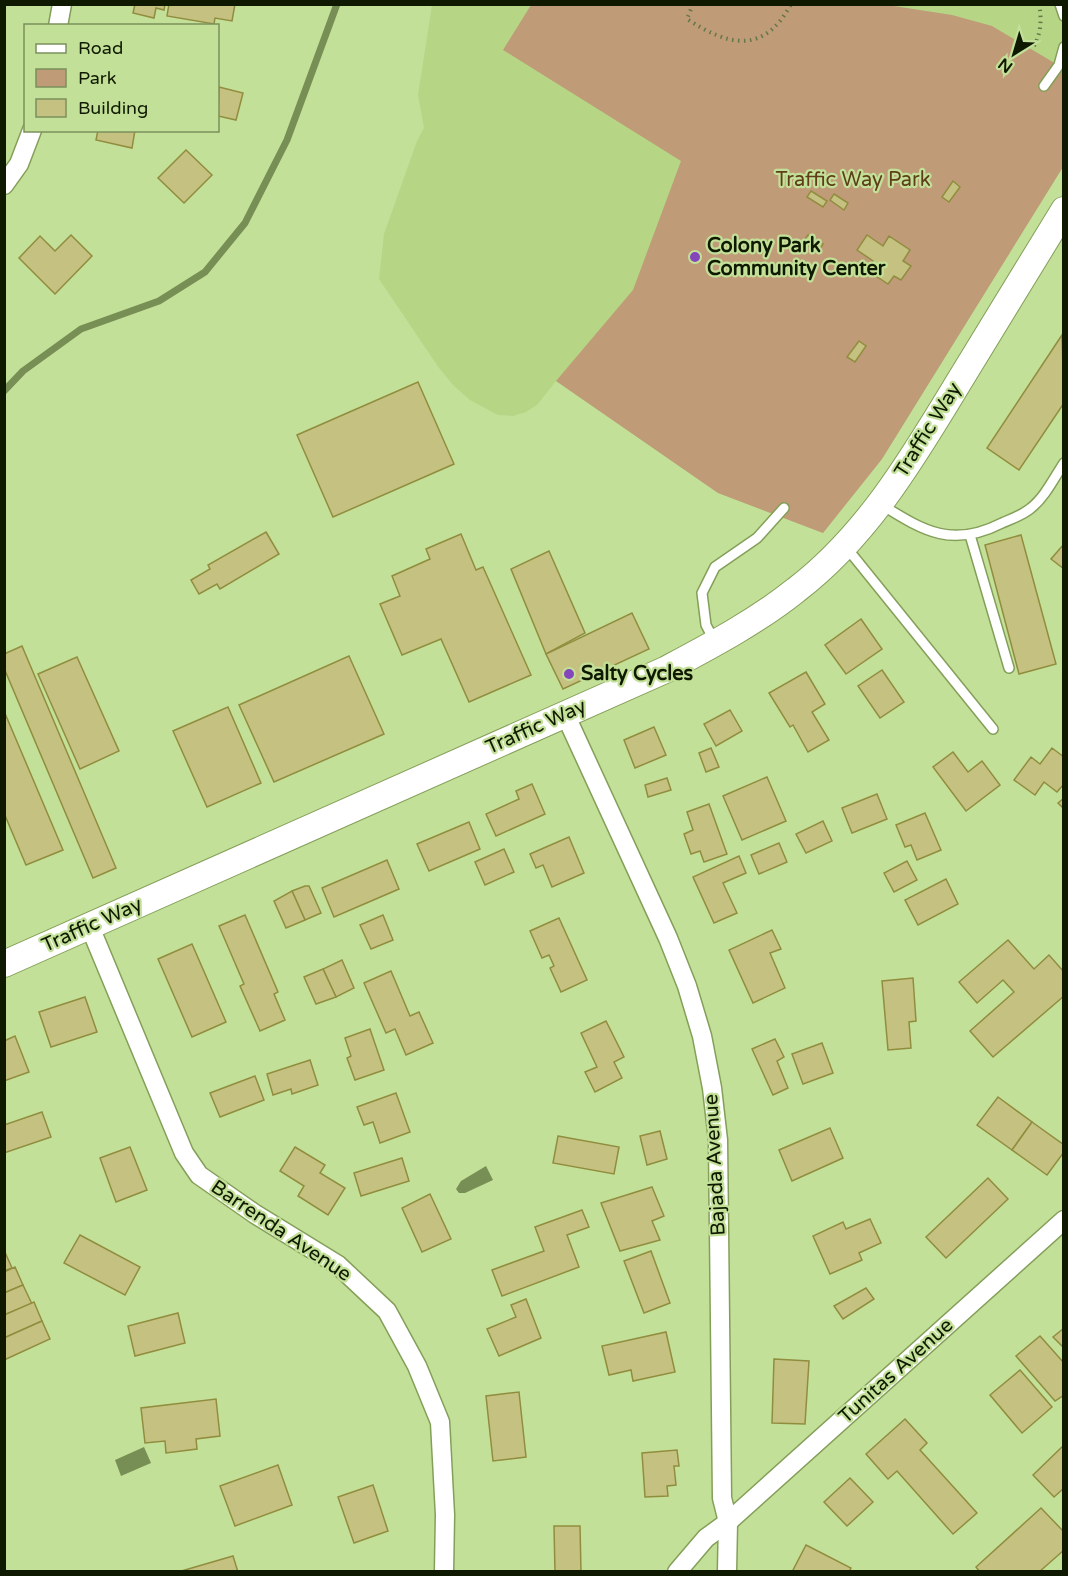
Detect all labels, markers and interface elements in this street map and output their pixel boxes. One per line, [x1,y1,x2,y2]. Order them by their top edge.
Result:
legend [24,24,219,132]
north arrow [984,24,1044,84]
text: Road [78,37,123,59]
text: N [994,53,1017,77]
text: Park [78,67,117,89]
text: Building [78,97,148,119]
park label: Traffic Way Park [775,168,931,192]
place label: Colony Park Community Center [707,234,886,281]
marker: Colony Park Community Center [688,250,702,264]
street label: Traffic Way [889,378,967,482]
place label: Salty Cycles [581,662,693,686]
marker: Salty Cycles [562,667,576,681]
street label: Traffic Way [482,694,590,760]
street label: Traffic Way [38,892,146,958]
street label: Bajada Avenue [699,1093,731,1237]
street label: Barrenda Avenue [206,1175,356,1287]
street label: Tunitas Avenue [834,1313,958,1429]

